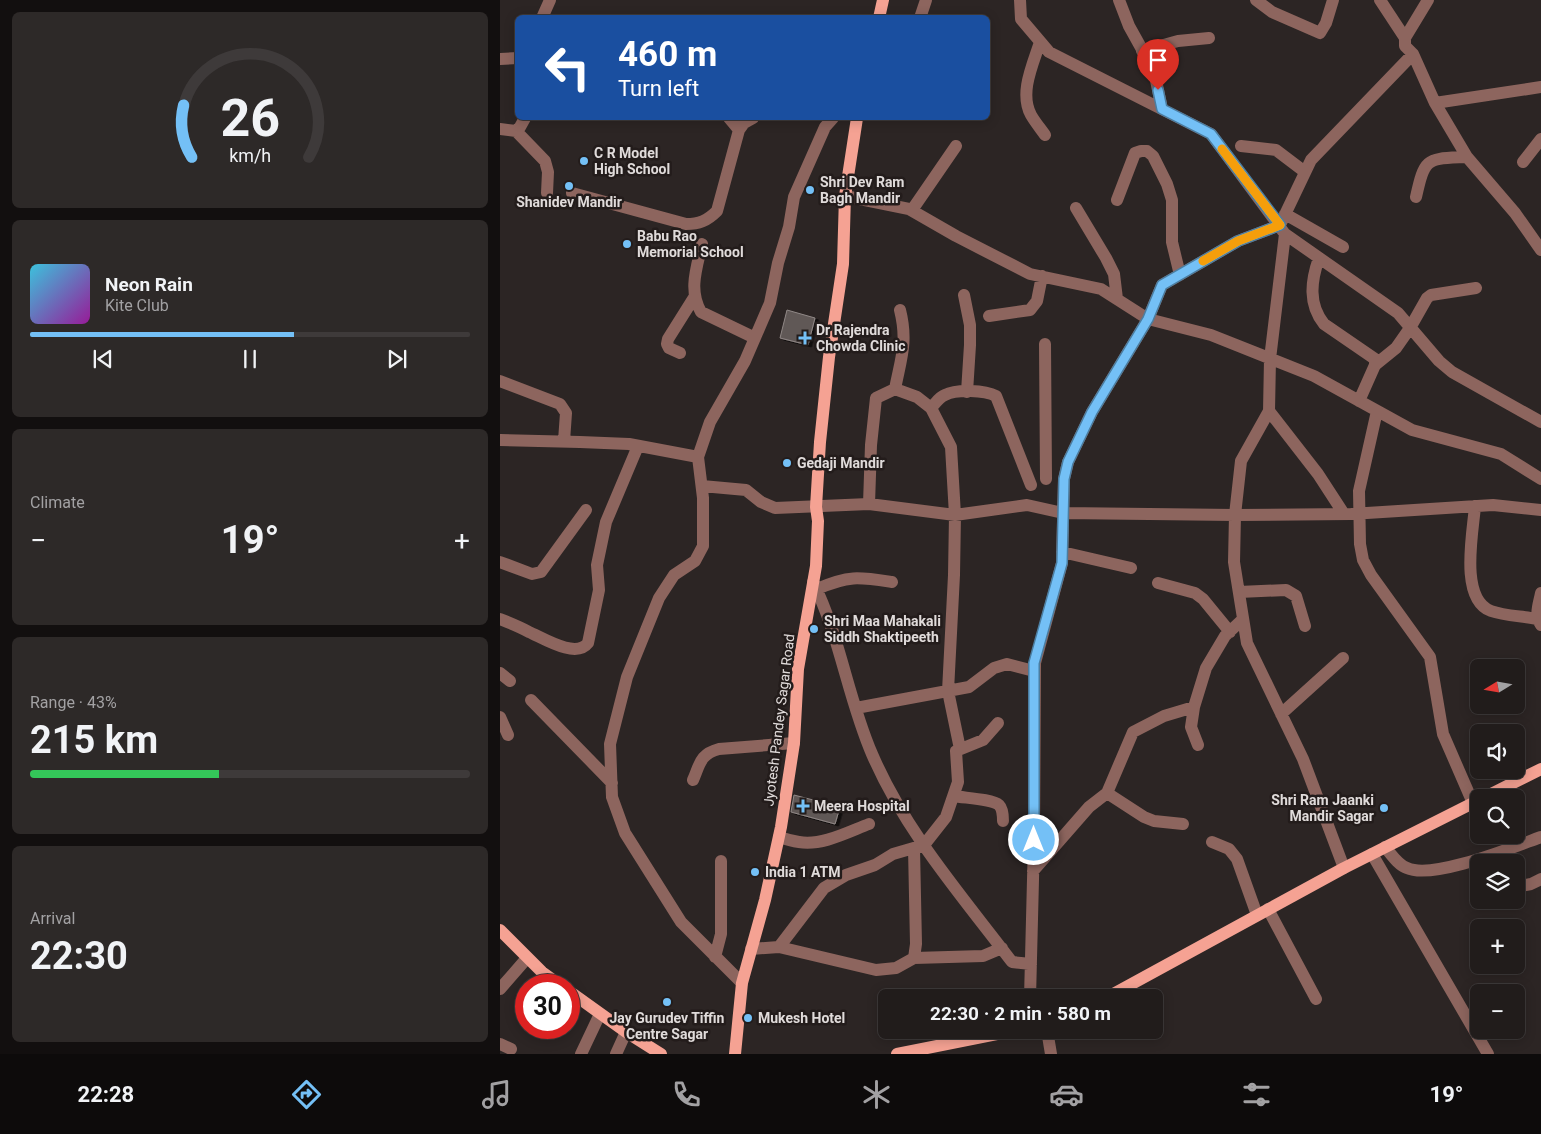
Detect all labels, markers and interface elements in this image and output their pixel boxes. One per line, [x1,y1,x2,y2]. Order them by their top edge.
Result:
text: 460 m [618,34,717,75]
icon: left [535,35,600,100]
pin [1137,39,1179,90]
icon: arrive [1144,46,1172,74]
text: Turn left [618,76,699,101]
text: 26 [220,88,280,149]
text: km/h [229,145,271,166]
place label: C R Model High School [594,145,670,177]
marker: C R Model High School [578,155,590,167]
place label: Shri Dev Ram Bagh Mandir [820,174,905,206]
marker: Shanidev Mandir [563,180,575,192]
marker: Shri Dev Ram Bagh Mandir [804,184,816,196]
place label: Shanidev Mandir [516,194,622,210]
place label: Babu Rao Memorial School [637,228,744,260]
marker: Babu Rao Memorial School [621,238,633,250]
text: Neon Rain [105,273,193,296]
text: Kite Club [105,296,169,315]
place label: Dr Rajendra Chowda Clinic [816,322,905,354]
marker: Dr Rajendra Chowda Clinic [798,331,812,345]
icon: previous [89,345,117,373]
icon: pause [236,345,264,373]
icon: next [383,345,411,373]
place label: Gedaji Mandir [797,455,885,471]
marker: Gedaji Mandir [781,457,793,469]
text: Climate [30,493,85,512]
text: 19° [221,518,279,562]
text: − [30,524,46,557]
text: + [454,524,470,557]
place label: Shri Maa Mahakali Siddh Shaktipeeth [824,613,941,645]
marker: Shri Maa Mahakali Siddh Shaktipeeth [808,623,820,635]
street label: Jyotesh Pandey Sagar Road [760,633,798,807]
north arrow [1470,659,1525,714]
map controls [1470,659,1525,1039]
text: Range · 43% [30,693,117,712]
text: 215 km [30,718,158,762]
button: sound [1470,724,1525,779]
button: search [1470,789,1525,844]
place label: Shri Ram Jaanki Mandir Sagar [1271,792,1374,824]
place label: Meera Hospital [814,798,910,814]
marker: Meera Hospital [796,799,810,813]
marker: Shri Ram Jaanki Mandir Sagar [1378,802,1390,814]
position arrow [1007,813,1059,865]
button: layers [1470,854,1525,909]
place label: India 1 ATM [765,864,841,880]
marker: India 1 ATM [749,866,761,878]
text: Arrival [30,909,75,928]
button: + [1470,919,1525,974]
text: 22:30 [30,934,128,978]
speed limit sign: 30 [515,974,580,1039]
button: − [1470,984,1525,1039]
marker: Jay Gurudev Tiffin Centre Sagar [661,996,673,1008]
text: 22:30 · 2 min · 580 m [930,1002,1111,1025]
place label: Jay Gurudev Tiffin Centre Sagar [610,1010,725,1042]
place label: Mukesh Hotel [758,1010,845,1026]
marker: Mukesh Hotel [742,1012,754,1024]
icon: directions [289,1077,324,1112]
icon: music [479,1077,514,1112]
icon: phone [669,1077,704,1112]
icon: climate [859,1077,894,1112]
icon: car [1049,1077,1084,1112]
icon: filters [1239,1077,1274,1112]
text: 22:28 [78,1082,134,1107]
text: 19° [1430,1082,1463,1107]

